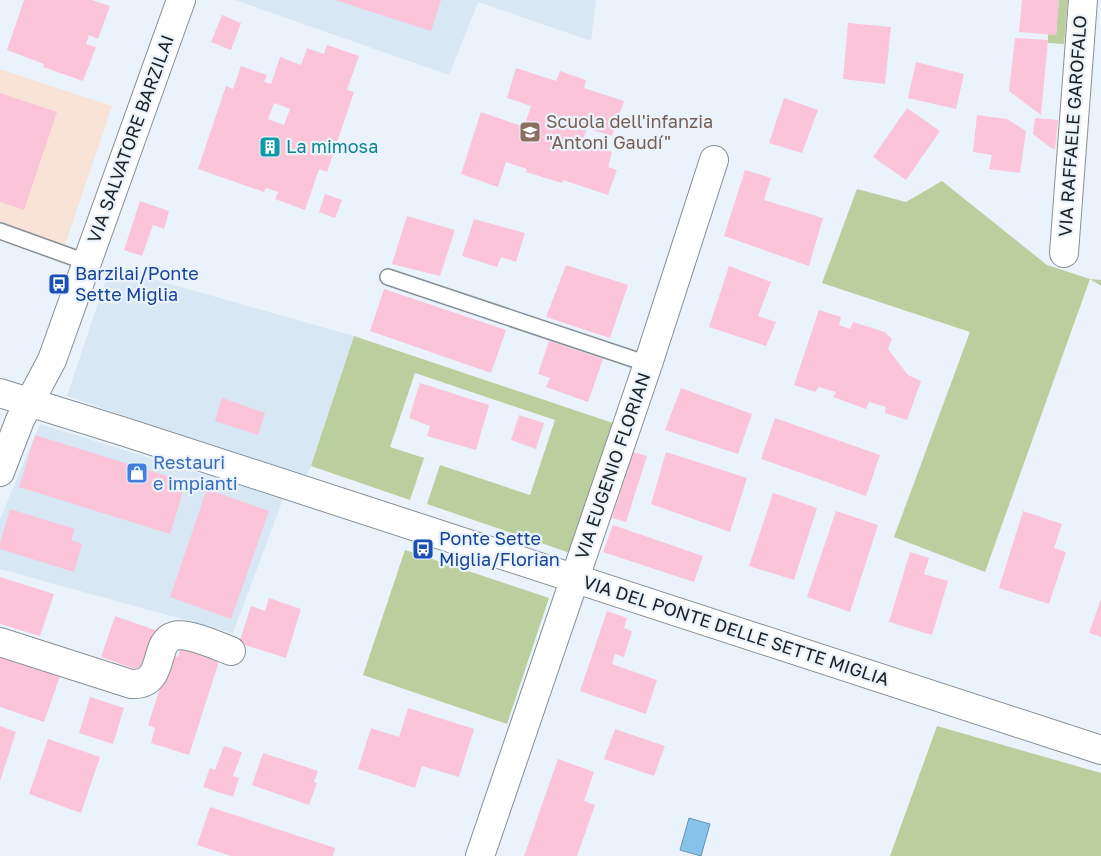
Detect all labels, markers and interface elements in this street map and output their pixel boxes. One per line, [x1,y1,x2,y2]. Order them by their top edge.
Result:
street label: VIA RAFFAELE GAROFALO [1053,14,1091,238]
street label: VIA SALVATORE BARZILAI [82,32,178,246]
place label: Scuola dell'infanzia "Antoni Gaudí" [546,110,713,153]
school or university icon: Scuola dell'infanzia "Antoni Gaudí" [518,120,542,144]
building icon: La mimosa [258,135,282,159]
place label: La mimosa [286,135,378,157]
place label: Barzilai/Ponte Sette Miglia [75,262,199,305]
bus stop icon: Barzilai/Ponte Sette Miglia [47,272,71,296]
street label: VIA EUGENIO FLORIAN [570,369,654,562]
place label: Restauri e impianti [153,451,238,494]
shop icon: Restauri e impianti [125,461,149,485]
place label: Ponte Sette Miglia/Florian [439,527,560,570]
bus stop icon: Ponte Sette Miglia/Florian [411,537,435,561]
street label: VIA DEL PONTE DELLE SETTE MIGLIA [580,570,892,690]

